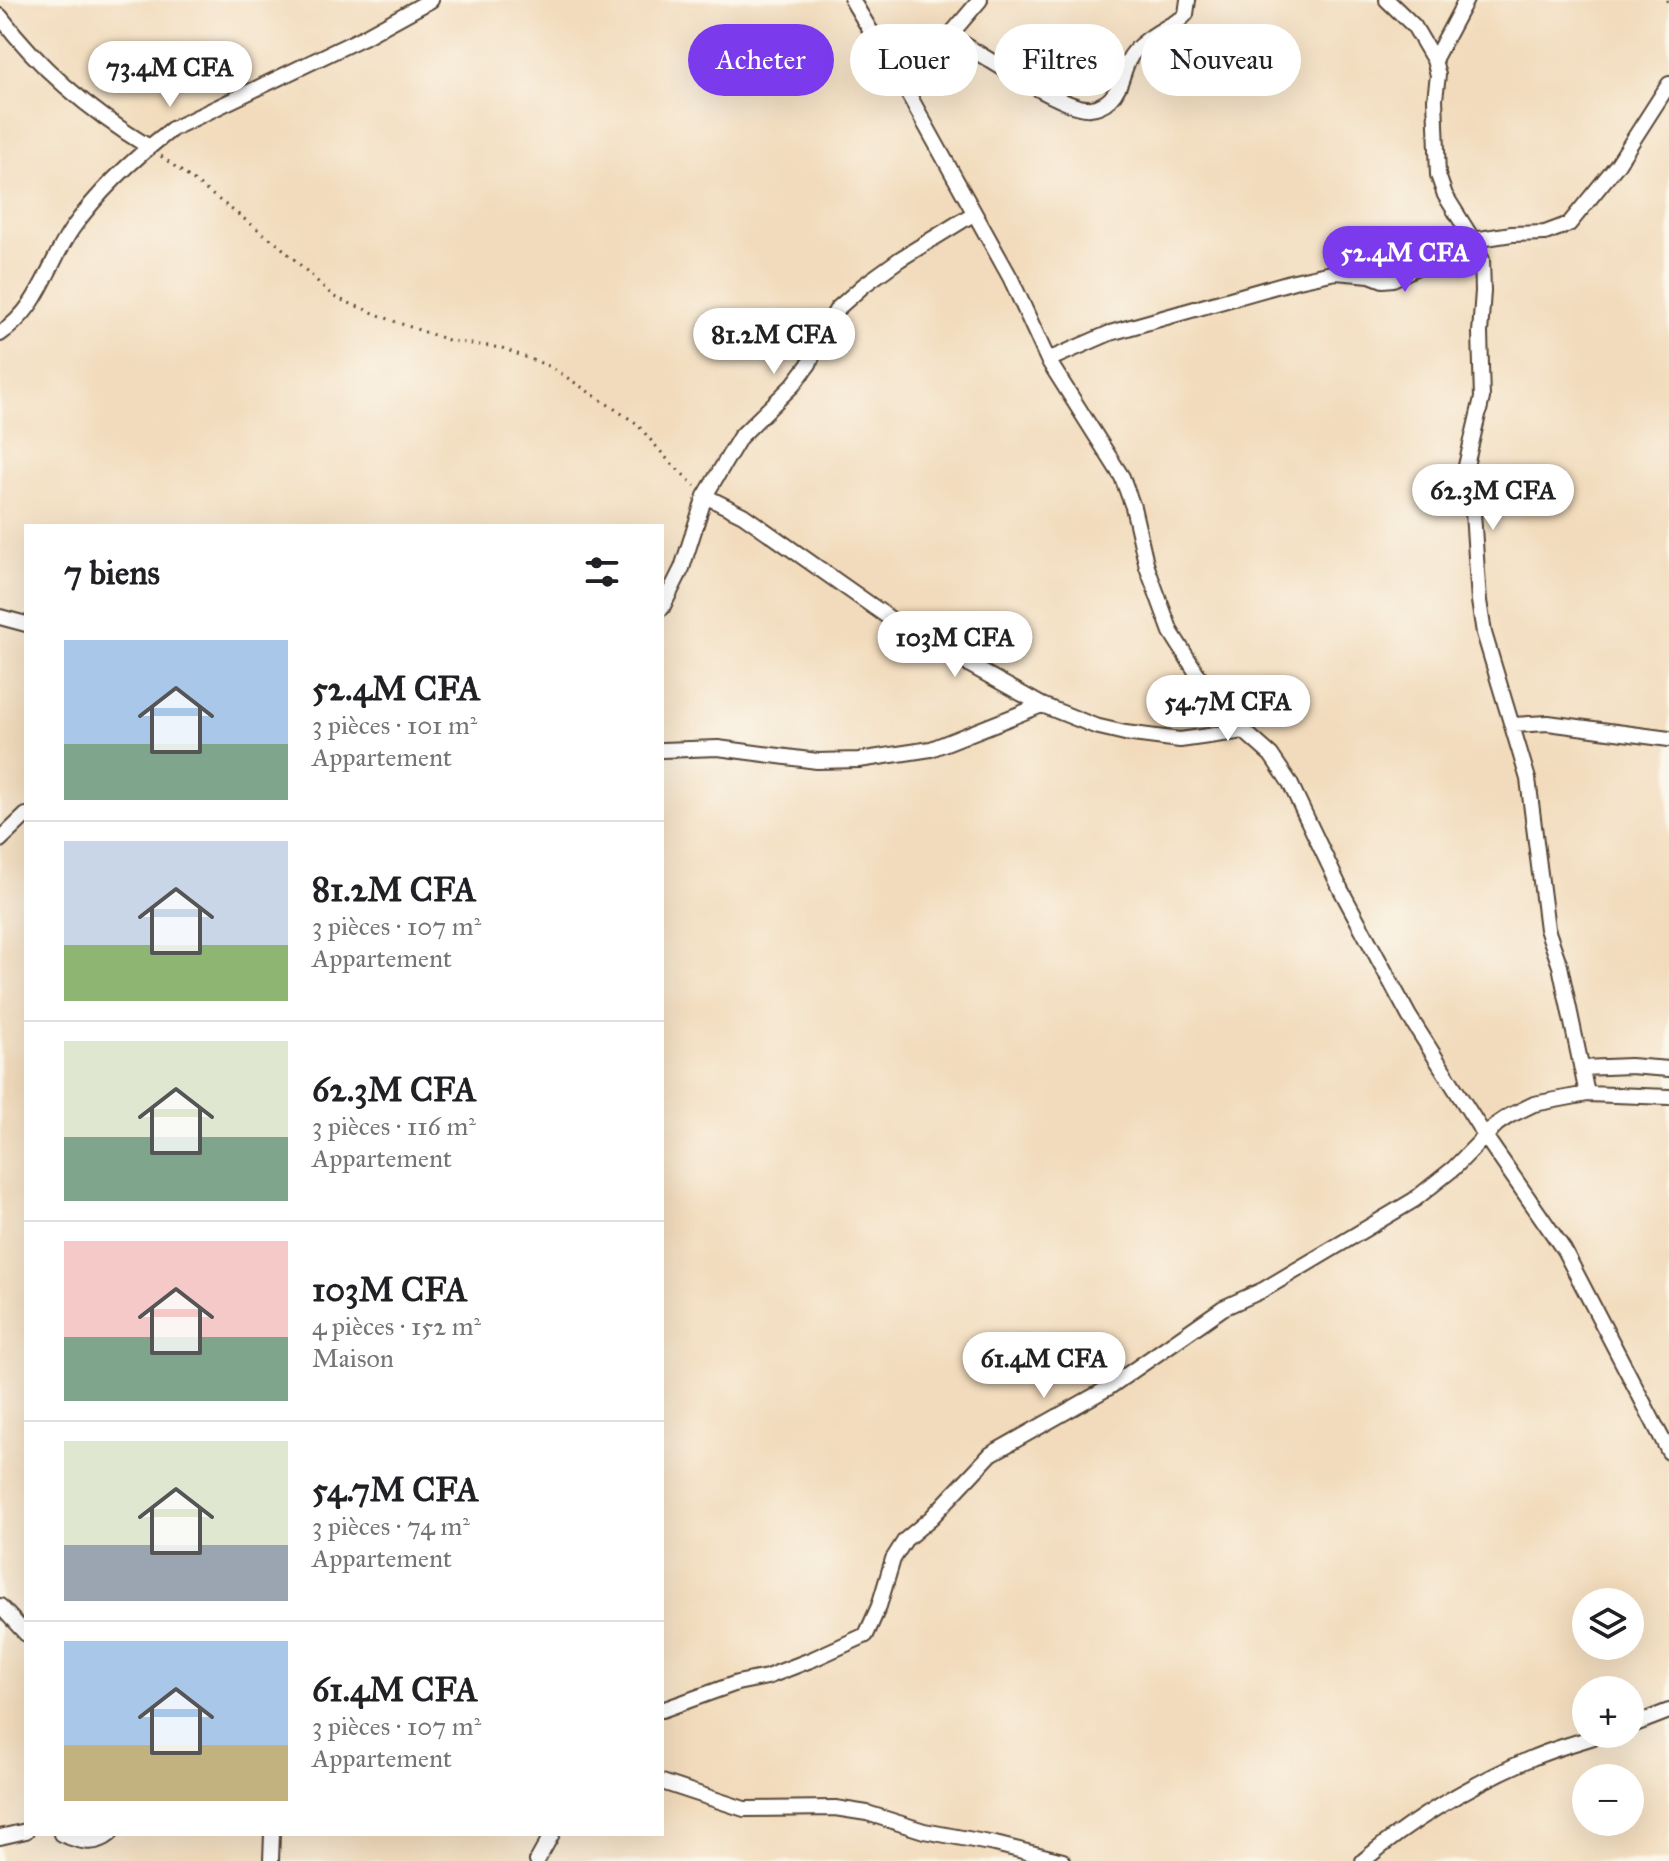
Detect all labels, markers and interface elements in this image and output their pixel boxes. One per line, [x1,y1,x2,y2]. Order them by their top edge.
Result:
chip: Acheter [688,24,834,96]
chip: Louer [850,24,978,96]
chip: Filtres [994,24,1125,96]
chip: Nouveau [1141,24,1301,96]
pin: 73.4M CFA [78,41,262,109]
text: 73.4M CFA [106,51,234,83]
pin: 52.4M CFA [1313,226,1497,294]
text: 52.4M CFA [1341,236,1469,268]
pin: 81.2M CFA [682,308,866,376]
text: 81.2M CFA [711,318,837,350]
pin: 62.3M CFA [1401,464,1585,532]
text: 62.3M CFA [1430,474,1556,506]
icon: filters [580,550,624,594]
text: 7 biens [64,552,160,593]
pin: 103M CFA [872,611,1038,679]
text: 103M CFA [895,621,1015,653]
text: 52.4M CFA [312,668,481,709]
icon: home [128,672,224,768]
pin: 54.7M CFA [1136,675,1320,743]
text: 54.7M CFA [1164,685,1292,717]
text: 3 pièces · 101 m² [312,709,477,741]
text: Appartement [312,741,452,773]
text: 81.2M CFA [312,869,476,910]
icon: home [128,873,224,969]
text: 3 pièces · 107 m² [312,910,481,942]
text: Appartement [312,942,452,974]
text: 62.3M CFA [312,1069,477,1110]
icon: home [128,1073,224,1169]
text: 3 pièces · 116 m² [312,1110,476,1142]
text: Appartement [312,1142,452,1174]
text: 103M CFA [312,1269,468,1310]
icon: home [128,1273,224,1369]
text: 4 pièces · 152 m² [312,1310,481,1342]
pin: 61.4M CFA [952,1332,1136,1400]
text: Maison [312,1342,394,1374]
text: 61.4M CFA [981,1342,1107,1374]
text: 54.7M CFA [312,1469,479,1510]
icon: home [128,1473,224,1569]
text: 3 pièces · 74 m² [312,1510,470,1542]
text: Appartement [312,1542,452,1574]
map controls [1572,1588,1644,1836]
button: layers [1572,1588,1644,1660]
text: 61.4M CFA [312,1669,478,1710]
icon: home [128,1673,224,1769]
button: + [1572,1676,1644,1748]
text: 3 pièces · 107 m² [312,1710,481,1742]
text: Appartement [312,1742,452,1774]
button: − [1572,1764,1644,1836]

